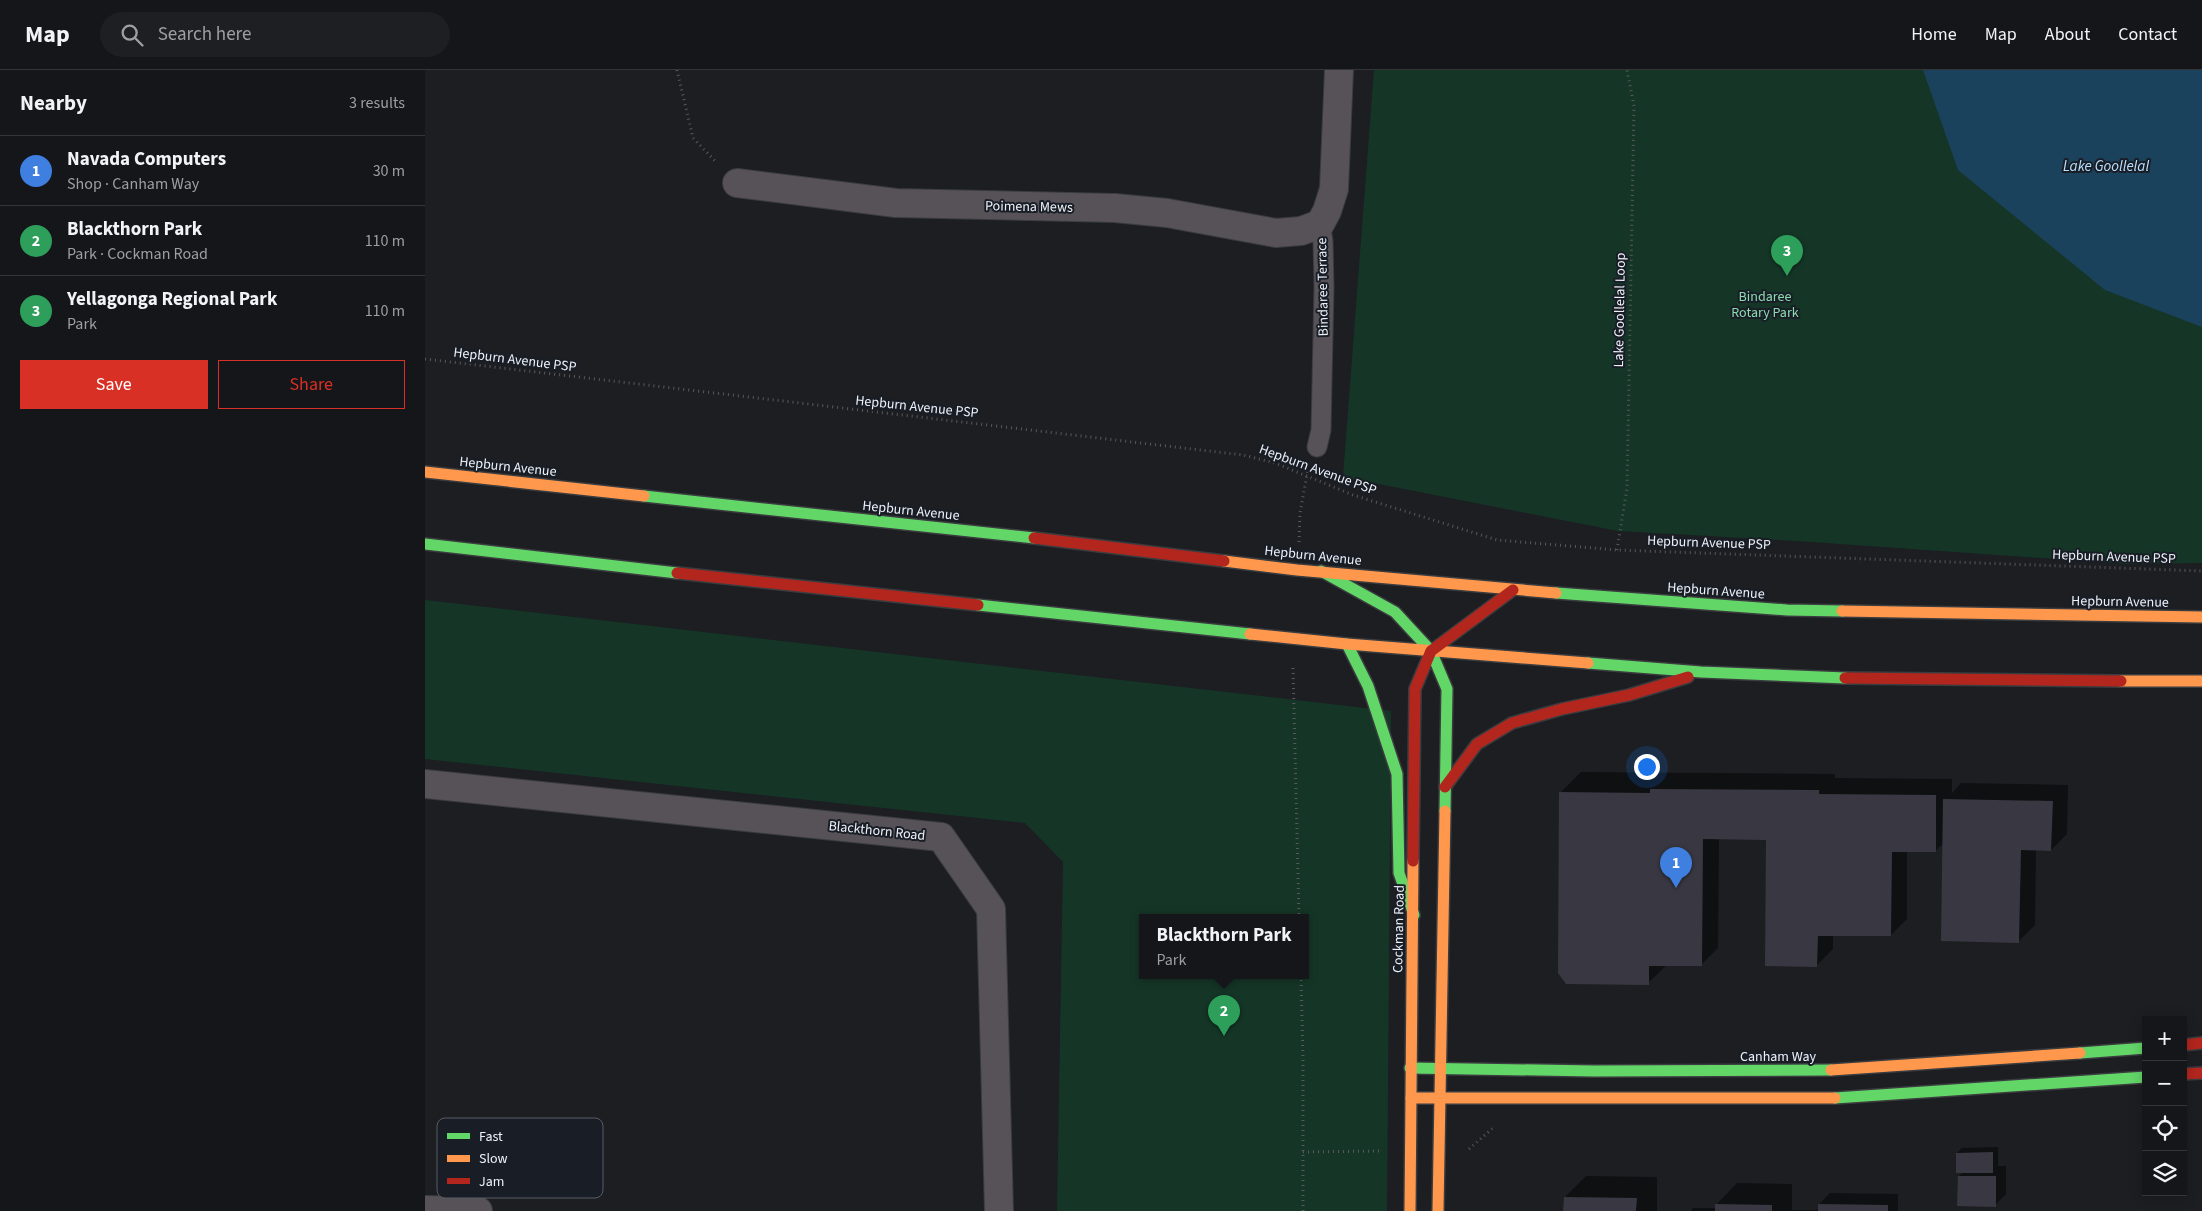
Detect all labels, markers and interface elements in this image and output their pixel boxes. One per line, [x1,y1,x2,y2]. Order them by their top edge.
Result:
search box [100,12,450,57]
text: Map [25,17,70,52]
icon: search [118,21,146,49]
text: Search here [158,21,251,48]
text: Home [1911,22,1957,47]
text: Map [1985,22,2017,47]
text: About [2045,22,2090,47]
text: Contact [2118,22,2177,47]
text: Nearby [20,88,87,118]
text: 3 results [349,92,405,114]
text: Navada Computers [67,146,226,173]
water label: Lake Goollelal [2063,156,2149,177]
text: 1 [32,160,40,182]
text: 30 m [373,160,405,182]
text: Shop · Canham Way [67,173,199,195]
street label: Poimena Mews [985,196,1073,218]
text: Blackthorn Park [67,216,202,243]
text: 2 [32,230,40,252]
text: 110 m [365,230,405,252]
pin: 3 [1771,235,1803,276]
street label: Bindaree Terrace [1312,237,1334,336]
text: Park · Cockman Road [67,243,208,265]
street label: Lake Goollelal Loop [1609,252,1631,368]
text: Yellagonga Regional Park [67,286,277,313]
park label: Bindaree Rotary Park [1731,287,1799,323]
text: 3 [32,300,40,322]
text: 110 m [365,300,405,322]
text: Park [67,313,97,335]
street label: Hepburn Avenue PSP [452,343,578,377]
button: Save [20,360,208,409]
button: Share [218,360,405,409]
street label: Hepburn Avenue PSP [854,391,979,423]
street label: Hepburn Avenue PSP [1256,439,1379,501]
street label: Hepburn Avenue [458,452,558,482]
street label: Hepburn Avenue [861,496,961,526]
street label: Hepburn Avenue PSP [1647,531,1771,555]
street label: Hepburn Avenue [1263,541,1363,571]
street label: Hepburn Avenue PSP [2052,545,2176,569]
street label: Hepburn Avenue [1667,578,1765,604]
street label: Hepburn Avenue [2071,591,2169,613]
your location [1634,754,1660,780]
street label: Blackthorn Road [828,816,926,846]
pin: 1 [1660,847,1692,888]
street label: Cockman Road [1388,885,1410,973]
popup [1139,914,1309,979]
text: Blackthorn Park [1156,922,1292,949]
text: Park [1156,949,1186,971]
pin: 2 [1208,995,1240,1036]
map controls [2142,1016,2187,1196]
button: + [2142,1016,2187,1061]
street label: Canham Way [1740,1047,1817,1067]
button: − [2142,1061,2187,1106]
button: locate [2142,1106,2187,1151]
legend [437,1118,603,1198]
text: Fast [479,1127,503,1147]
text: Slow [479,1149,508,1169]
button: layers [2142,1151,2187,1196]
text: Jam [479,1172,504,1192]

